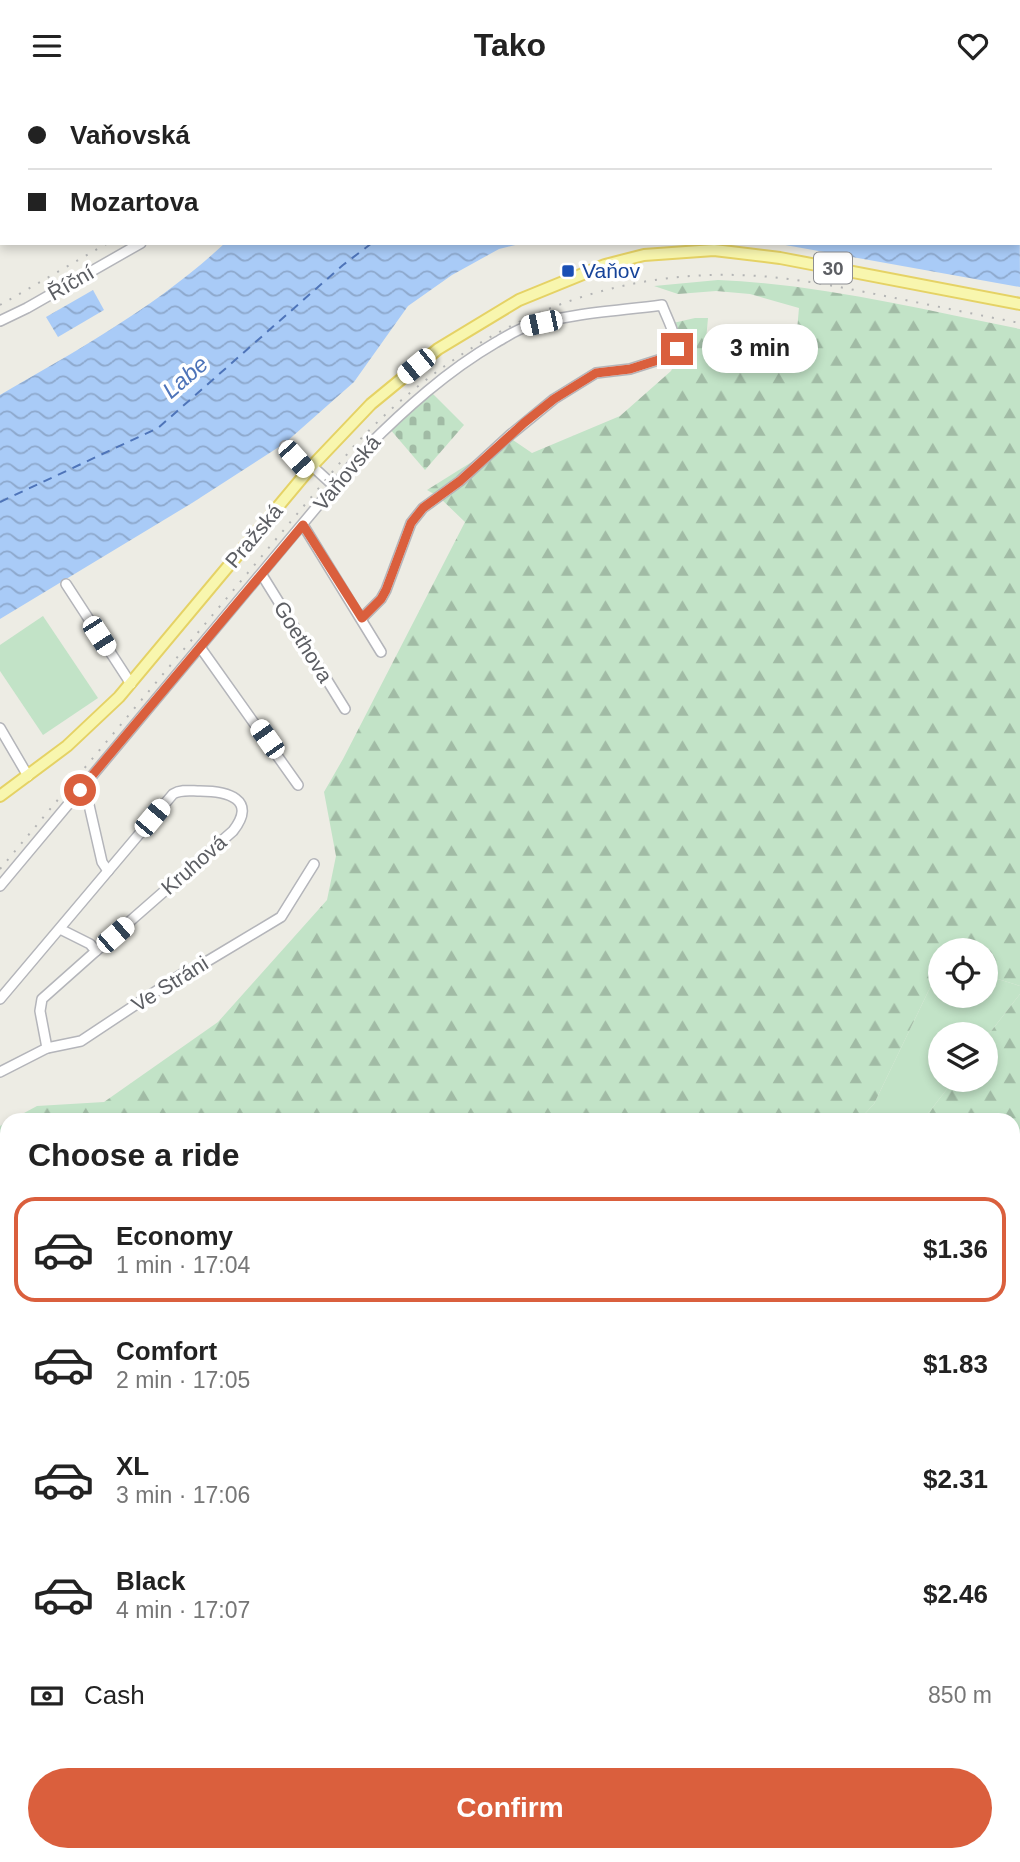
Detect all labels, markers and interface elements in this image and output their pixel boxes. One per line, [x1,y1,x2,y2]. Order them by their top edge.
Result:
icon: menu [28,27,66,65]
text: Tako [474,27,546,63]
icon: heart [954,27,992,65]
text: Vaňovská [70,120,190,150]
text: Mozartova [70,187,199,217]
road number: 30 [814,253,852,283]
place label: Vaňov [582,259,640,282]
street label: Říční [44,260,98,305]
marker: Vaňov [560,263,576,279]
car [519,308,564,338]
callout: 3 min [702,324,817,373]
route end [661,333,693,365]
text: 3 min [730,335,790,361]
car [394,345,439,387]
water label: Labe [157,350,213,404]
street label: Vaňovská [309,430,385,515]
car [275,436,318,482]
street label: Pražská [220,499,287,572]
street label: Goethova [270,597,337,687]
car [79,613,120,659]
car [247,716,288,762]
route start [64,774,96,806]
car [131,795,174,841]
street label: Kruhová [157,830,231,899]
car [93,913,138,957]
map controls [928,938,998,1092]
button: locate [928,938,998,1008]
street label: Ve Stráni [127,951,212,1016]
button: layers [928,1022,998,1092]
text: Choose a ride [28,1137,240,1173]
icon: car [32,1218,95,1281]
text: Economy [116,1221,233,1251]
text: $1.36 [923,1234,988,1264]
text: 1 min · 17:04 [116,1252,250,1278]
icon: car [32,1333,95,1396]
text: Comfort [116,1336,217,1366]
text: $1.83 [923,1349,988,1379]
text: 2 min · 17:05 [116,1367,250,1393]
icon: car [32,1448,95,1511]
text: XL [116,1451,149,1481]
text: $2.31 [923,1464,988,1494]
text: 3 min · 17:06 [116,1482,250,1508]
icon: car [32,1563,95,1626]
text: Black [116,1566,185,1596]
text: $2.46 [923,1579,988,1609]
text: 4 min · 17:07 [116,1597,250,1623]
icon: cash [28,1677,66,1715]
text: Cash [84,1680,145,1710]
text: 850 m [928,1682,992,1708]
button: Confirm [28,1768,992,1848]

